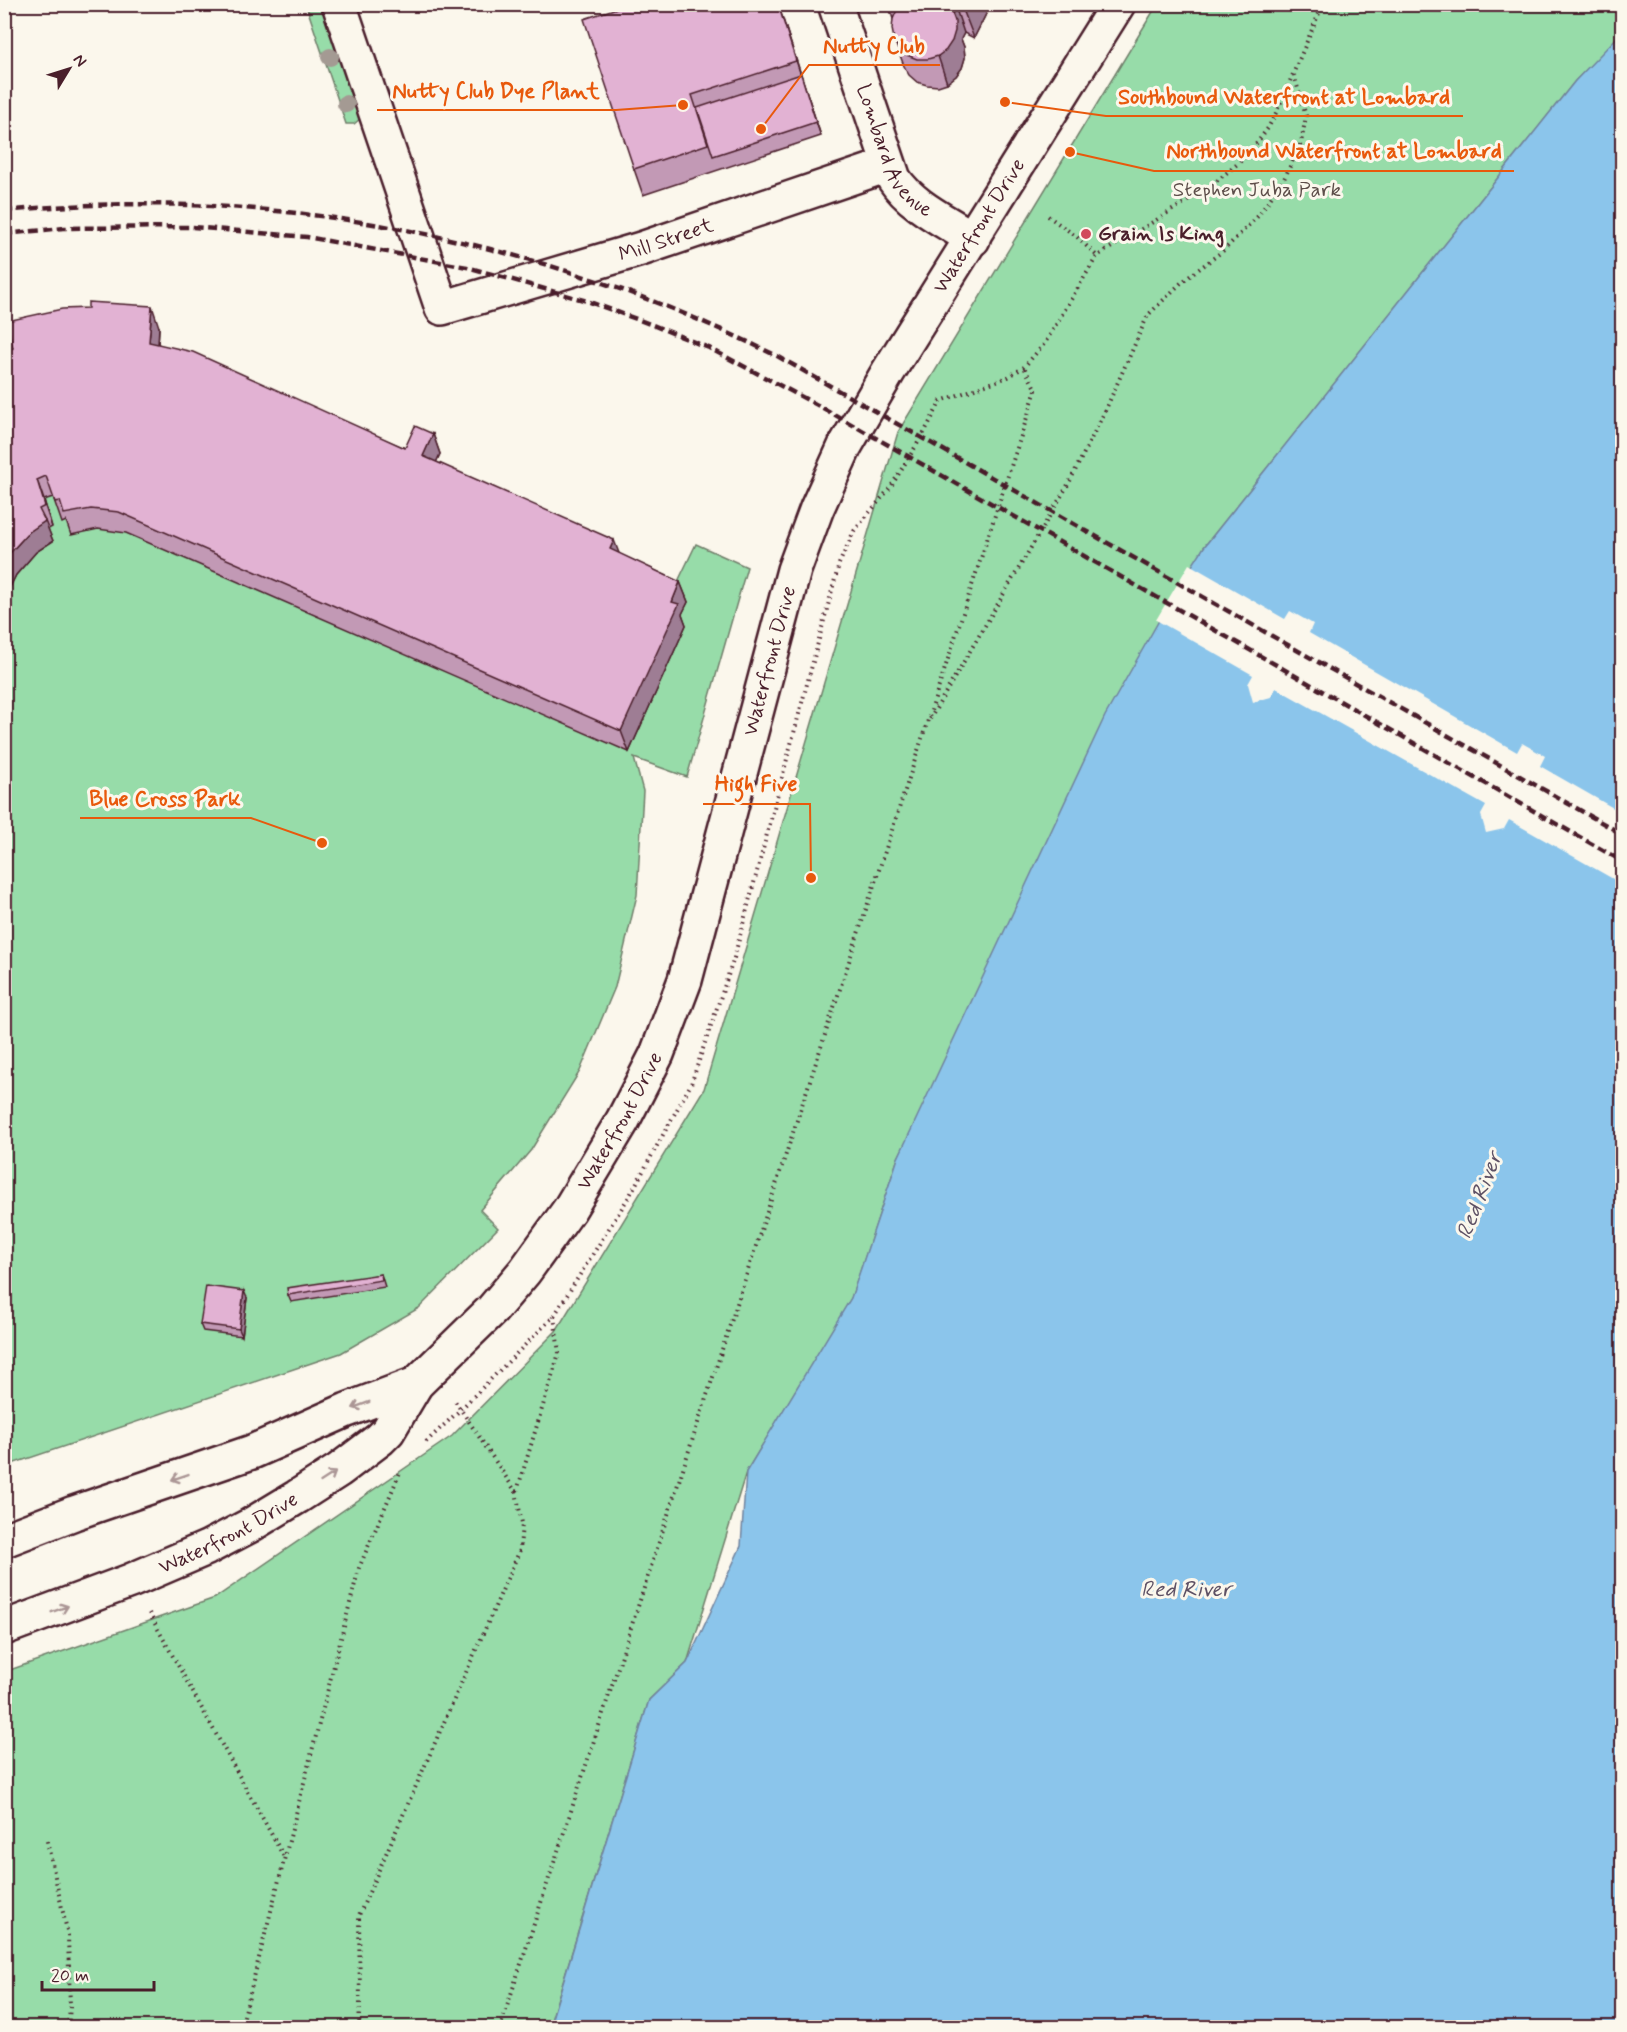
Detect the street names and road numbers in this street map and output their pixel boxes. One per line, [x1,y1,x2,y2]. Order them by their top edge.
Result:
street label: Lombard Avenue [849,81,938,224]
street label: Waterfront Drive [927,153,1032,299]
street label: Mill Street [615,211,718,269]
street label: Waterfront Drive [737,583,803,739]
street label: Waterfront Drive [570,1047,670,1195]
street label: Waterfront Drive [154,1485,304,1581]

